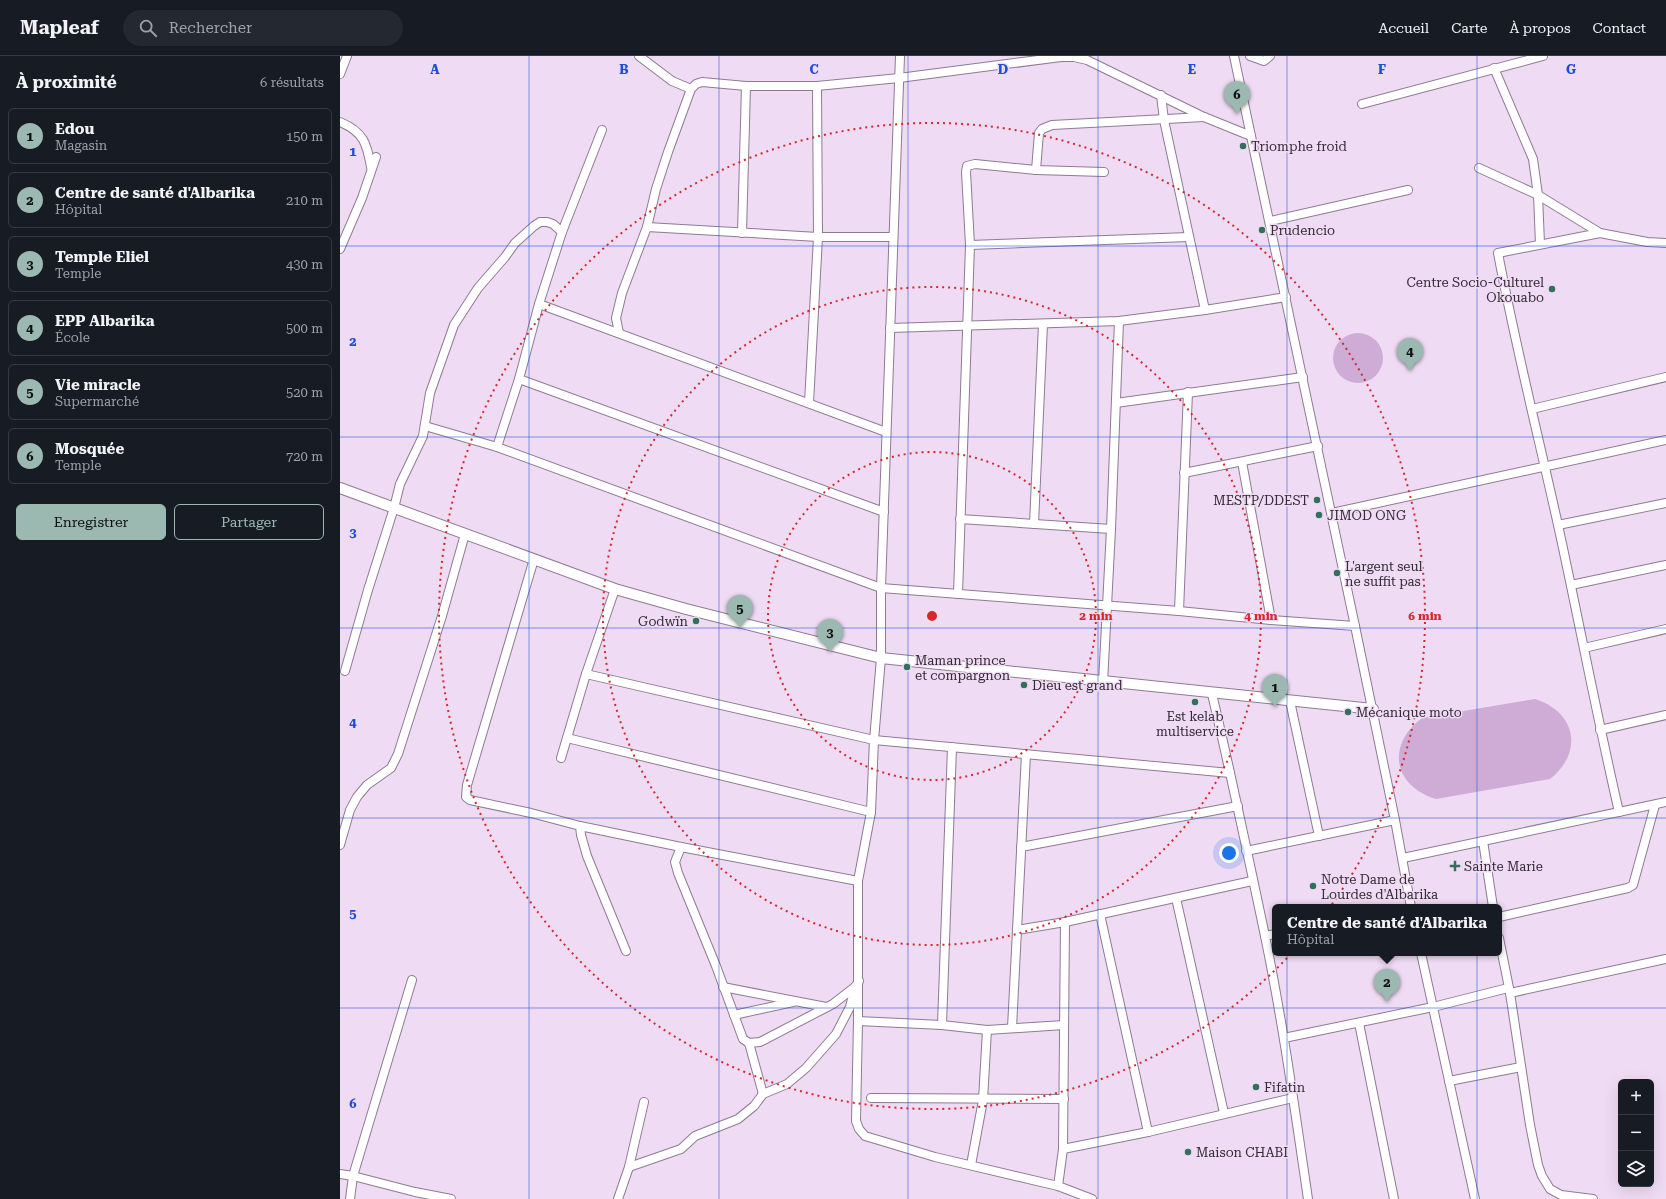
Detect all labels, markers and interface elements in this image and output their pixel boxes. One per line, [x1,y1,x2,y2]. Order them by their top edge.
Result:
search box [123,10,403,46]
text: Mapleaf [20,16,99,39]
icon: search [137,17,159,39]
text: Rechercher [169,19,252,37]
text: Accueil [1378,20,1429,36]
text: Carte [1451,20,1488,36]
text: À propos [1510,20,1571,36]
text: Contact [1593,20,1646,36]
text: A [430,62,440,77]
text: B [619,62,629,77]
text: C [809,62,819,77]
text: D [998,62,1008,77]
text: E [1188,62,1196,77]
text: F [1378,62,1386,77]
text: G [1566,62,1576,77]
text: À proximité [16,72,117,92]
text: 6 résultats [260,75,324,90]
pin: 6 [1224,81,1250,114]
text: Edou [55,120,94,138]
text: 1 [26,129,34,144]
text: 150 m [286,129,323,144]
text: Magasin [55,138,107,153]
place label: Triomphe froid [1251,139,1348,154]
marker: Triomphe froid [1238,141,1248,151]
text: 1 [349,144,357,159]
text: Centre de santé d'Albarika [55,184,255,202]
text: 2 [26,193,34,208]
text: 210 m [286,193,323,208]
text: Hôpital [55,202,102,217]
place label: Prudencio [1270,223,1335,238]
marker: Prudencio [1257,225,1267,235]
text: Temple Eliel [55,248,149,266]
text: 3 [26,257,34,272]
text: 430 m [286,257,323,272]
text: Temple [55,266,102,281]
place label: Centre Socio-Culturel Okouabo [1406,275,1544,305]
marker: Centre Socio-Culturel Okouabo [1547,284,1557,294]
text: EPP Albarika [55,312,155,330]
text: 4 [26,321,34,336]
text: 500 m [286,321,323,336]
text: École [55,330,90,345]
text: 2 [349,334,357,349]
pin: 4 [1397,338,1423,371]
text: Vie miracle [55,376,141,394]
text: 5 [26,385,34,400]
text: 520 m [286,385,323,400]
text: Supermarché [55,394,139,409]
text: Mosquée [55,440,124,458]
text: 6 [26,449,34,464]
text: 720 m [286,449,323,464]
text: Temple [55,458,102,473]
place label: MESTP/DDEST [1213,493,1309,508]
marker: MESTP/DDEST [1312,495,1322,505]
button: Enregistrer [16,504,166,540]
button: Partager [174,504,324,540]
place label: JIMOD ONG [1327,508,1406,523]
marker: JIMOD ONG [1314,510,1324,520]
text: 3 [349,525,357,540]
place label: L'argent seul ne suffit pas [1345,559,1423,589]
marker: L'argent seul ne suffit pas [1332,568,1342,578]
pin: 5 [727,595,753,628]
centre of rings [925,609,939,623]
text: 2 min [1079,609,1113,623]
text: 4 min [1244,609,1278,623]
text: 6 min [1408,609,1442,623]
place label: Godwïn [638,614,689,629]
marker: Godwïn [691,616,701,626]
pin: 3 [817,619,843,652]
place label: Maman prince et compargnon [915,653,1011,683]
marker: Maman prince et compargnon [902,662,912,672]
pin: 1 [1262,674,1288,707]
place label: Dieu est grand [1032,678,1123,693]
marker: Dieu est grand [1019,680,1029,690]
marker: Est kelab multiservice [1190,697,1200,707]
place label: Mécanique moto [1356,705,1462,720]
marker: Mécanique moto [1343,707,1353,717]
place label: Est kelab multiservice [1156,709,1234,739]
text: 4 [349,715,357,730]
your location [1219,843,1239,863]
place label: Sainte Marie [1464,859,1543,874]
marker: Sainte Marie [1449,860,1461,872]
place label: Notre Dame de Lourdes d'Albarika [1321,872,1438,902]
marker: Notre Dame de Lourdes d'Albarika [1308,881,1318,891]
popup [1272,904,1502,956]
text: 5 [349,906,357,921]
text: Centre de santé d'Albarika [1287,914,1487,932]
text: Hôpital [1287,932,1334,947]
pin: 2 [1374,969,1400,1002]
map controls [1618,1079,1654,1187]
button: + [1618,1079,1654,1115]
place label: Fifatin [1264,1080,1306,1095]
marker: Fifatin [1251,1082,1261,1092]
text: 6 [349,1096,357,1111]
button: − [1618,1115,1654,1151]
place label: Maison CHABI [1196,1145,1288,1160]
marker: Maison CHABI [1183,1147,1193,1157]
button: layers [1618,1151,1654,1187]

